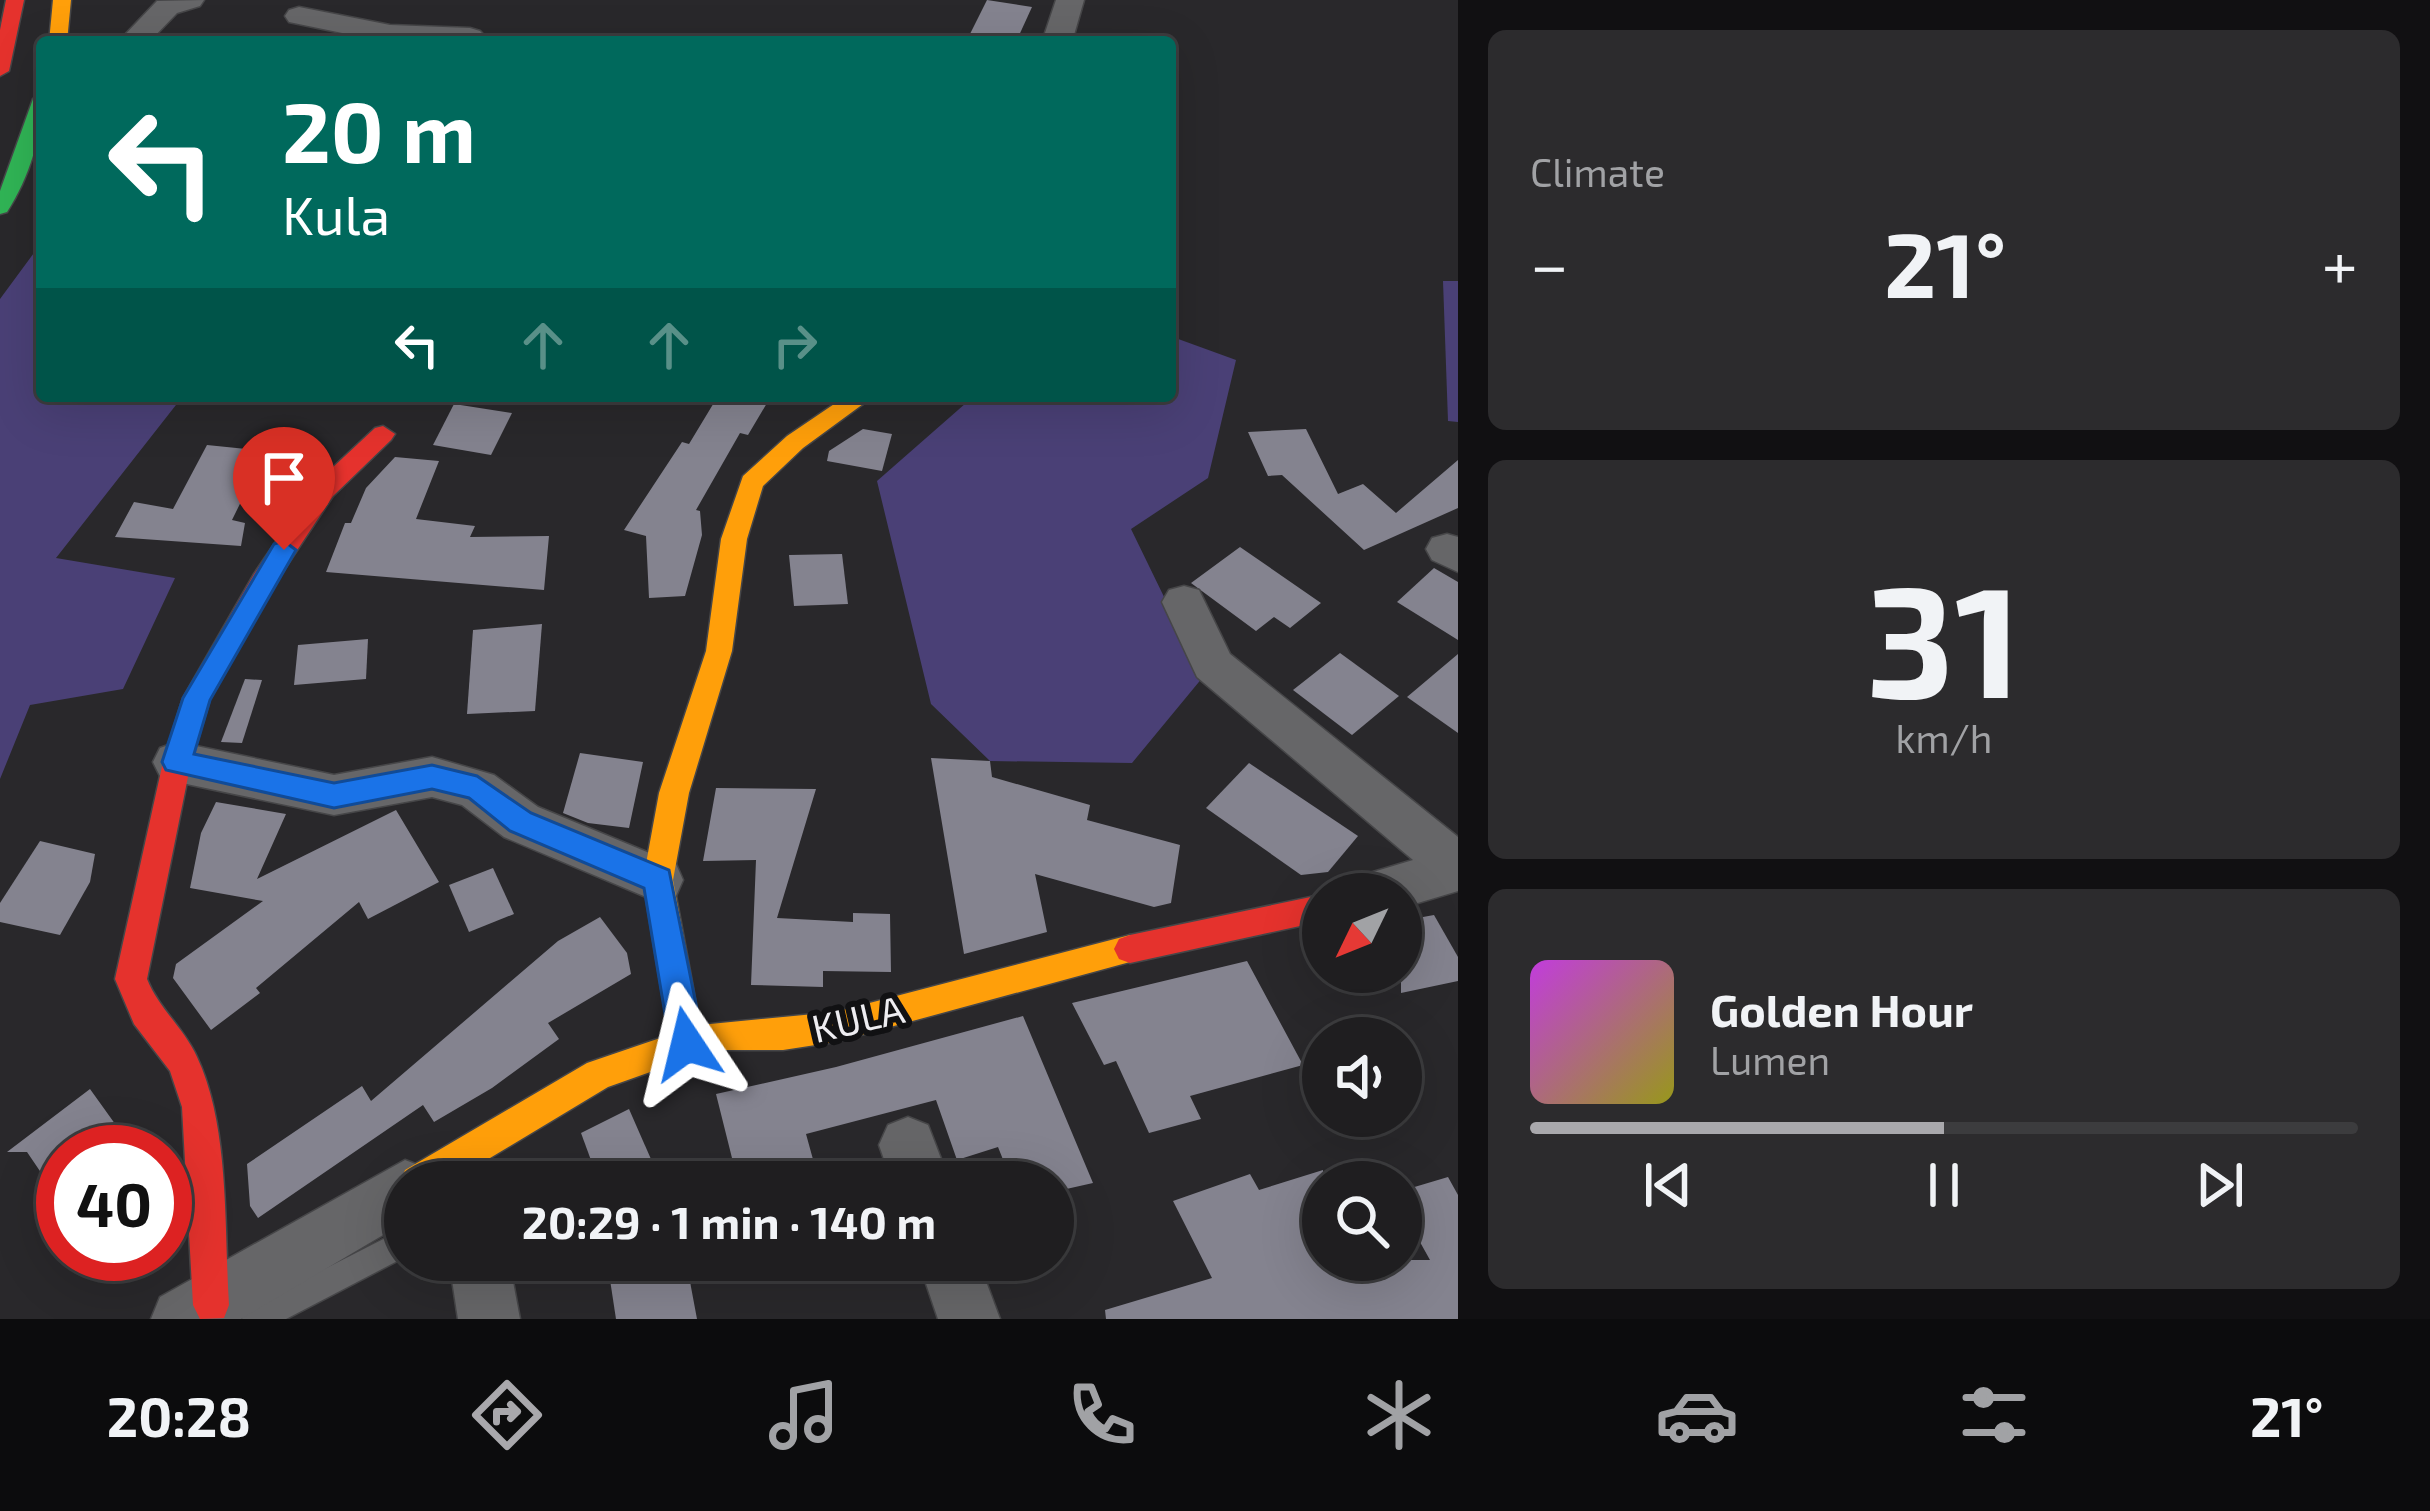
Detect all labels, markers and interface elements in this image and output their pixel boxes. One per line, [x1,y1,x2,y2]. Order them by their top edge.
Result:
text: 20 m [282,79,476,180]
icon: left [84,84,240,240]
text: Climate [1530,148,1665,195]
text: Kula [282,181,390,246]
text: 21° [1884,208,2006,316]
text: − [1530,223,1569,302]
text: + [2322,223,2358,302]
icon: left [384,312,450,378]
icon: ahead [510,312,576,378]
icon: ahead [636,312,702,378]
icon: right [762,312,828,378]
pin [233,427,335,550]
icon: arrive [251,445,317,511]
text: 31 [1866,542,2022,729]
text: km/h [1896,714,1992,761]
north arrow [1302,873,1422,993]
map controls [1302,873,1422,1281]
position arrow [624,981,750,1107]
text: Golden Hour [1710,982,1973,1036]
street label: KULA [807,984,908,1051]
button: sound [1302,1017,1422,1137]
text: Lumen [1710,1036,1830,1083]
speed limit sign: 40 [36,1125,192,1281]
icon: previous [1635,1152,1701,1218]
icon: pause [1911,1152,1977,1218]
icon: next [2187,1152,2253,1218]
button: search [1302,1161,1422,1281]
text: 20:29 · 1 min · 140 m [522,1194,936,1248]
icon: directions [465,1373,549,1457]
icon: music [762,1373,846,1457]
icon: phone [1060,1373,1144,1457]
icon: climate [1357,1373,1441,1457]
icon: car [1655,1373,1739,1457]
icon: filters [1952,1373,2036,1457]
text: 20:28 [107,1383,251,1448]
text: 21° [2250,1383,2323,1448]

